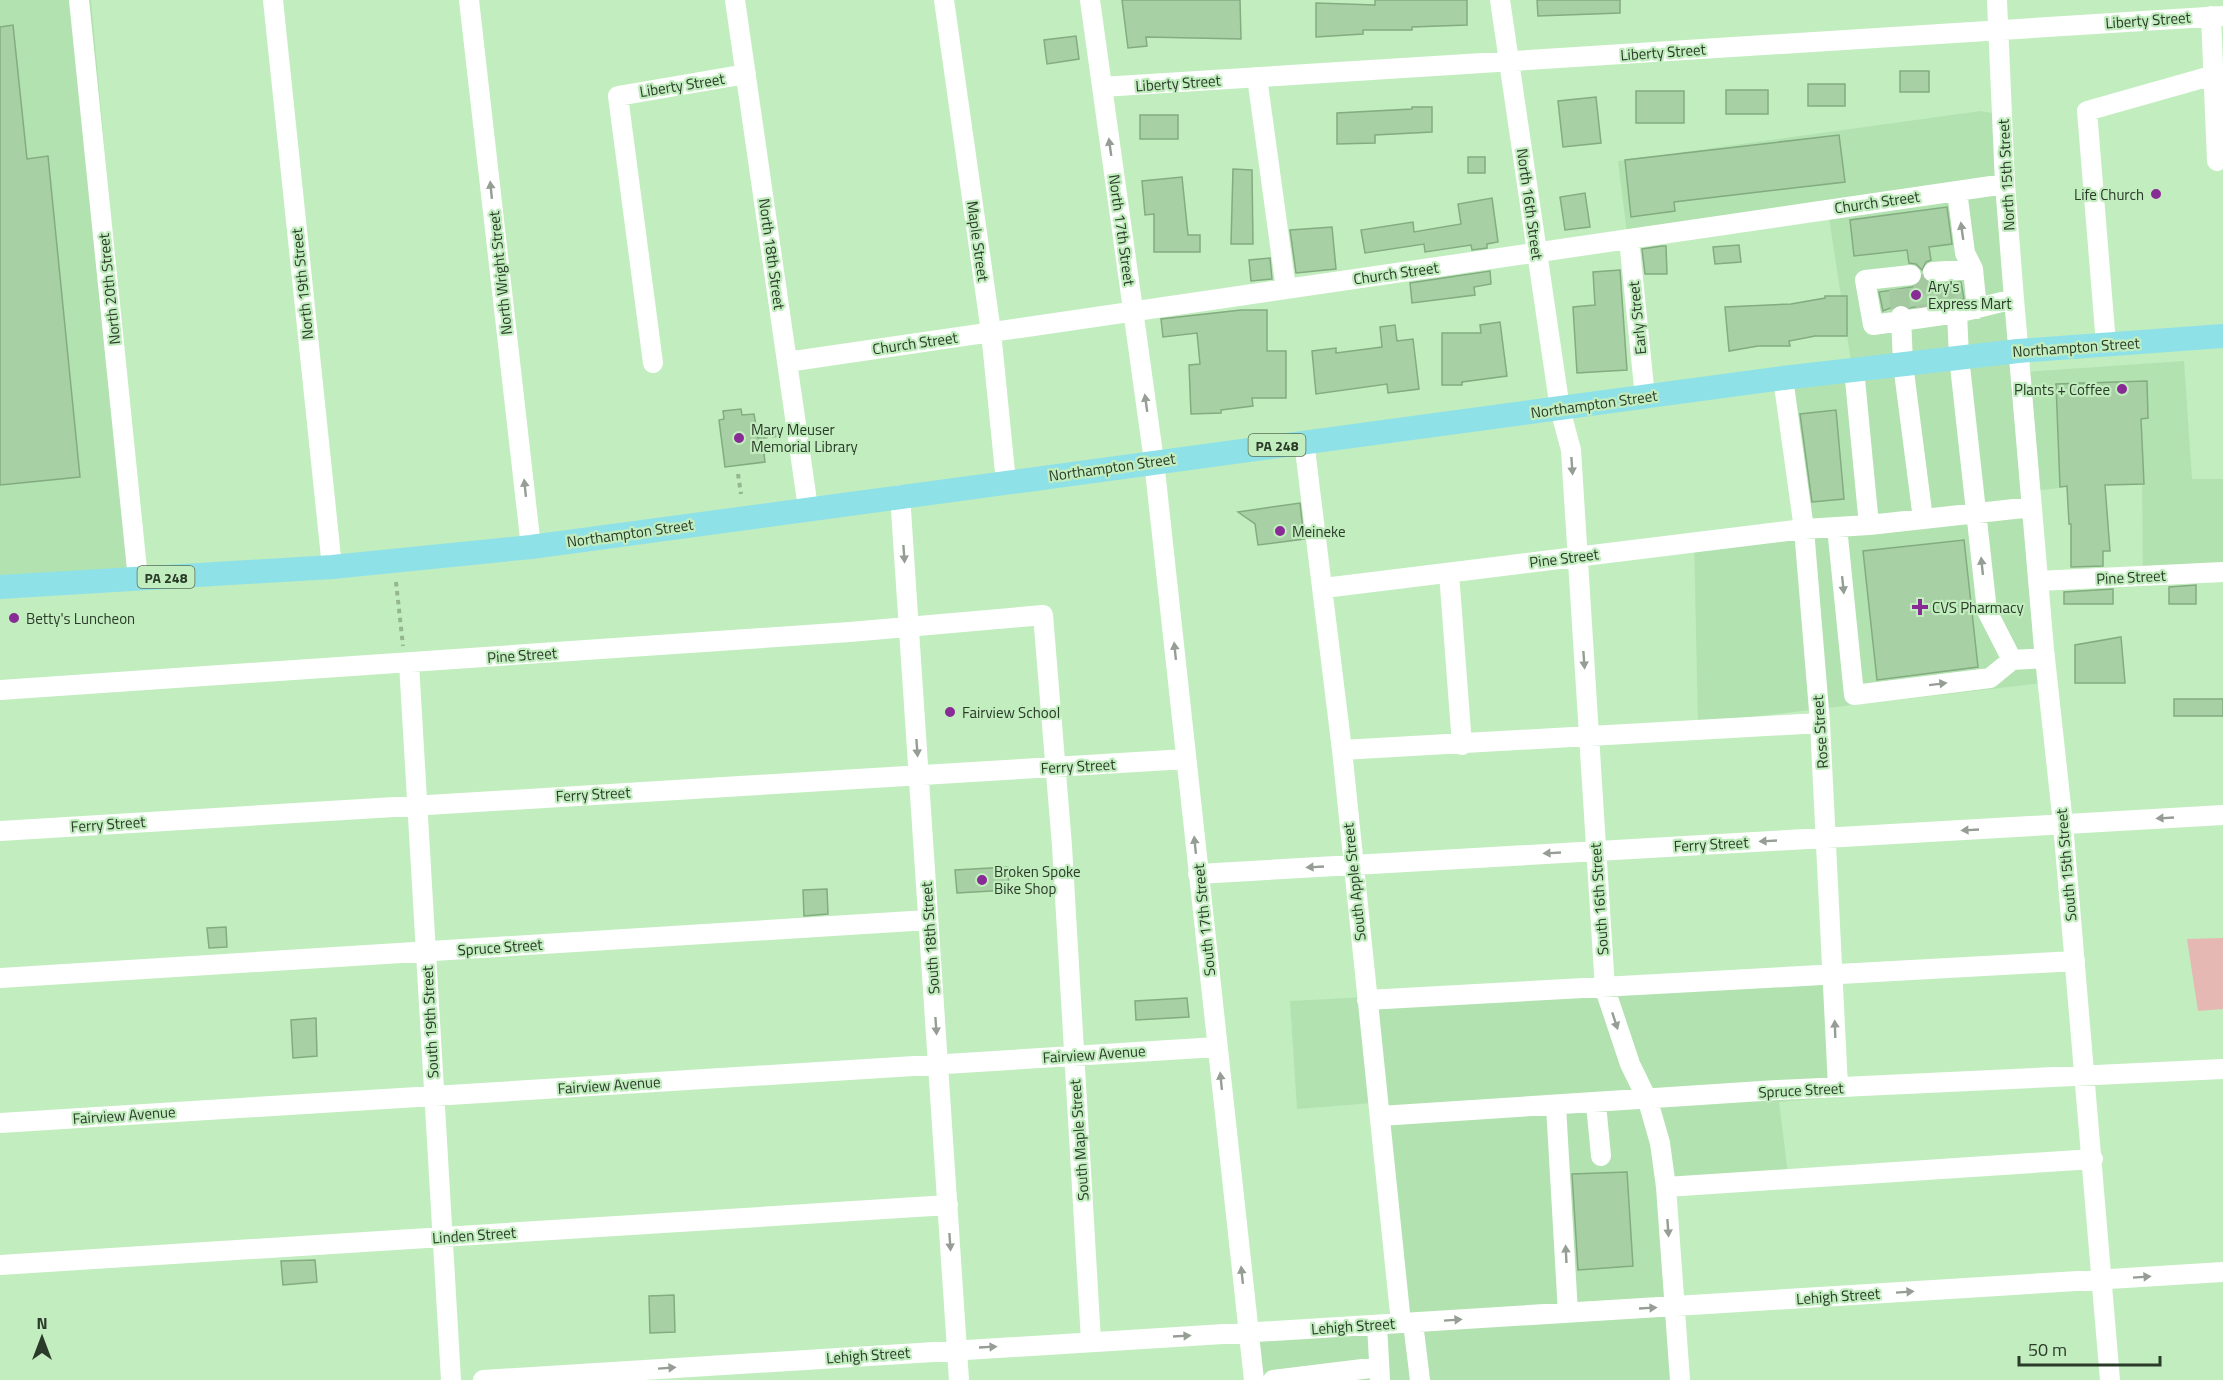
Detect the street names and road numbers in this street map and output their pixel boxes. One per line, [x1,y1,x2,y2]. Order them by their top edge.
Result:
street label: Liberty Street [2104,5,2192,34]
street label: Liberty Street [1619,37,1707,66]
street label: Liberty Street [638,67,727,103]
street label: Liberty Street [1134,68,1222,97]
street label: North 15th Street [1992,118,2020,231]
street label: North 16th Street [1511,147,1549,262]
street label: North 17th Street [1103,173,1141,288]
street label: Church Street [1833,185,1922,219]
street label: North 18th Street [753,197,791,312]
street label: Maple Street [961,199,995,283]
street label: North Wright Street [482,209,518,336]
street label: North 19th Street [285,226,319,341]
street label: North 20th Street [92,231,126,346]
street label: Church Street [1352,256,1441,290]
street label: Early Street [1622,279,1652,356]
street label: Church Street [871,326,960,360]
street label: Northampton Street [2012,331,2141,363]
street label: Northampton Street [1529,384,1660,424]
road number: PA 248 [1248,434,1306,456]
street label: Northampton Street [1047,447,1178,487]
street label: Northampton Street [565,513,696,553]
street label: Pine Street [1528,542,1601,574]
street label: Pine Street [2096,564,2167,590]
road number: PA 248 [138,566,195,588]
street label: Pine Street [486,641,558,669]
street label: Rose Street [1806,694,1834,769]
street label: Ferry Street [1040,753,1117,779]
street label: Ferry Street [555,781,632,807]
street label: South 15th Street [2050,807,2082,922]
street label: Ferry Street [70,810,147,838]
street label: South Apple Street [1336,821,1372,942]
street label: Ferry Street [1673,831,1750,857]
street label: South 16th Street [1584,841,1614,956]
street label: South 17th Street [1187,862,1221,977]
street label: South 18th Street [915,880,945,995]
street label: Spruce Street [457,933,544,961]
street label: South 19th Street [416,964,444,1079]
street label: Fairview Avenue [1042,1039,1146,1069]
street label: Fairview Avenue [557,1070,661,1100]
street label: Spruce Street [1758,1076,1845,1104]
street label: South Maple Street [1063,1078,1095,1201]
street label: Fairview Avenue [72,1100,176,1130]
street label: Linden Street [431,1221,517,1249]
street label: Lehigh Street [1795,1282,1881,1310]
street label: Lehigh Street [1310,1312,1396,1340]
street label: Lehigh Street [825,1341,911,1369]

